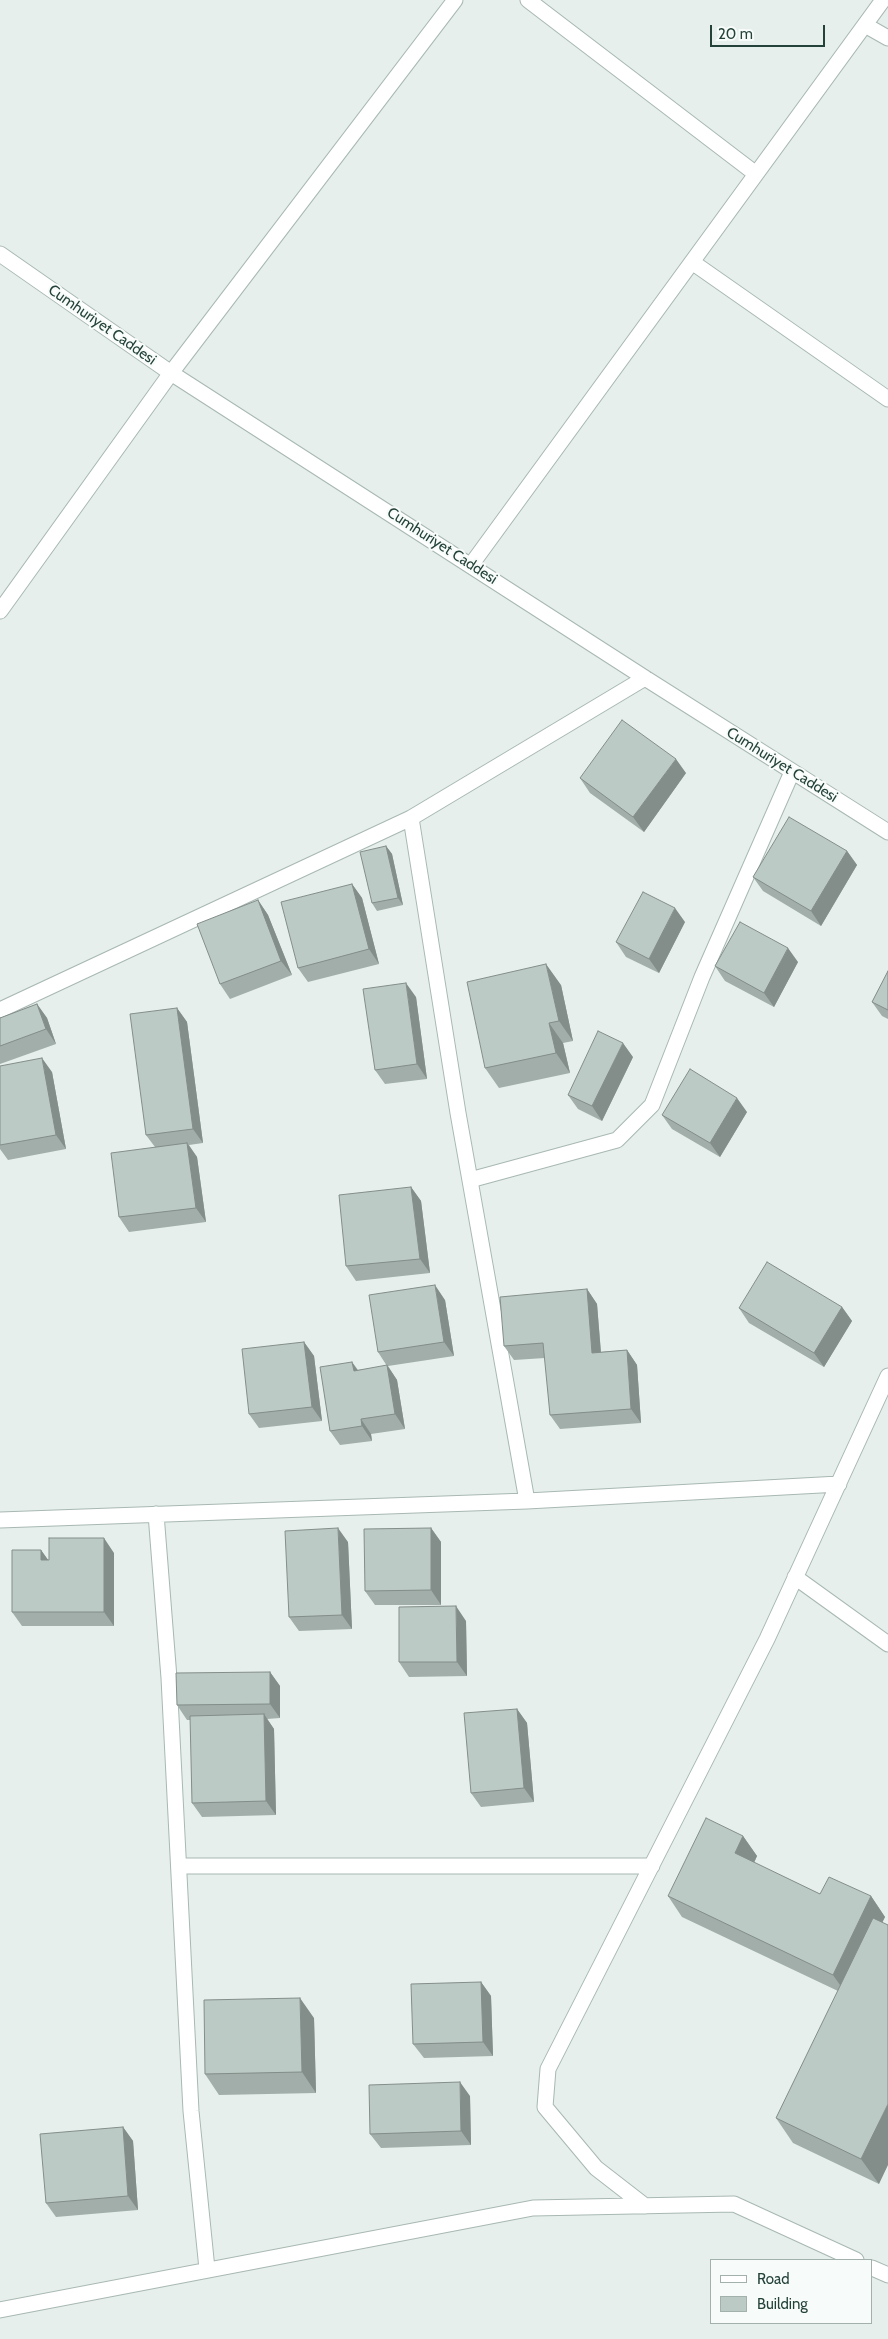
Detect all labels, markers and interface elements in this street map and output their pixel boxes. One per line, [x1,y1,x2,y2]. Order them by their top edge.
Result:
scale bar [713,15,828,47]
text: 20 m [718,25,753,43]
street label: Cumhuriyet Caddesi [45,281,159,369]
street label: Cumhuriyet Caddesi [384,504,500,588]
street label: Cumhuriyet Caddesi [723,724,841,806]
legend [710,2259,873,2324]
text: Road [757,2270,790,2288]
text: Building [757,2295,808,2313]

